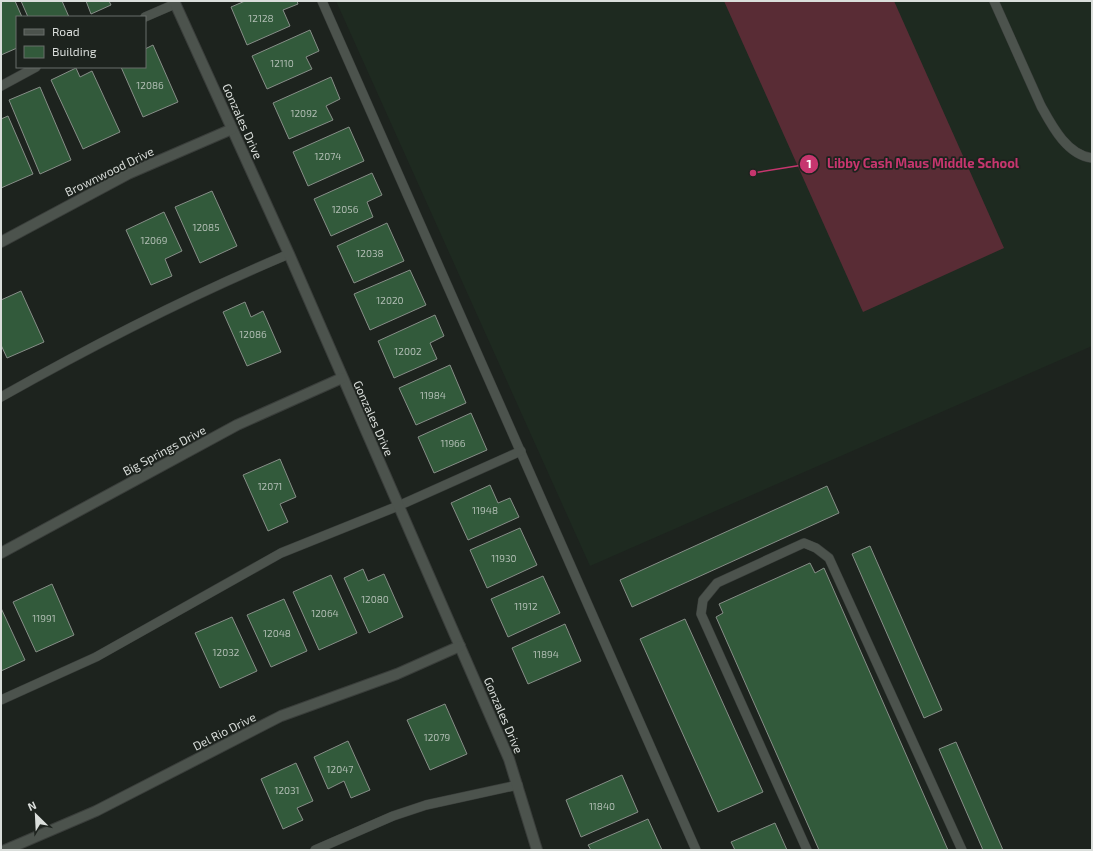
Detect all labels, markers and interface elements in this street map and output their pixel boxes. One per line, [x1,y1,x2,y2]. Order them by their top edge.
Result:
house number: 12128 [248,12,274,24]
legend [16,16,146,68]
text: Road [52,24,80,38]
text: Building [52,44,97,58]
house number: 12110 [270,57,294,69]
house number: 12086 [136,79,164,91]
street label: Gonzales Drive [220,81,266,161]
house number: 12092 [291,107,318,119]
street label: Brownwood Drive [62,143,156,199]
house number: 12074 [315,150,341,162]
callout: Libby Cash Maus Middle School [799,151,1027,176]
text: Libby Cash Maus Middle School [827,155,1020,171]
text: 1 [806,156,812,170]
house number: 12056 [332,203,359,215]
house number: 12085 [192,221,220,233]
house number: 12069 [140,234,168,246]
house number: 12038 [356,247,384,259]
house number: 12020 [376,294,404,306]
house number: 12086 [239,328,267,340]
house number: 12002 [394,345,422,357]
street label: Gonzales Drive [351,378,397,458]
house number: 11984 [420,389,446,401]
street label: Big Springs Drive [120,422,208,478]
house number: 11966 [440,437,466,449]
house number: 12071 [258,480,282,492]
house number: 11948 [472,504,498,516]
house number: 11930 [491,552,517,564]
house number: 12080 [361,593,389,605]
house number: 11912 [514,600,538,612]
house number: 12064 [311,607,339,619]
house number: 11991 [32,612,56,624]
house number: 12048 [263,627,291,639]
house number: 12032 [213,646,240,658]
house number: 11894 [533,648,559,660]
street label: Gonzales Drive [482,675,526,755]
street label: Del Rio Drive [190,709,258,753]
house number: 12079 [424,731,451,743]
house number: 12047 [327,763,353,775]
house number: 12031 [274,784,300,796]
north arrow [16,795,56,835]
text: N [25,798,38,813]
house number: 11840 [589,800,615,812]

